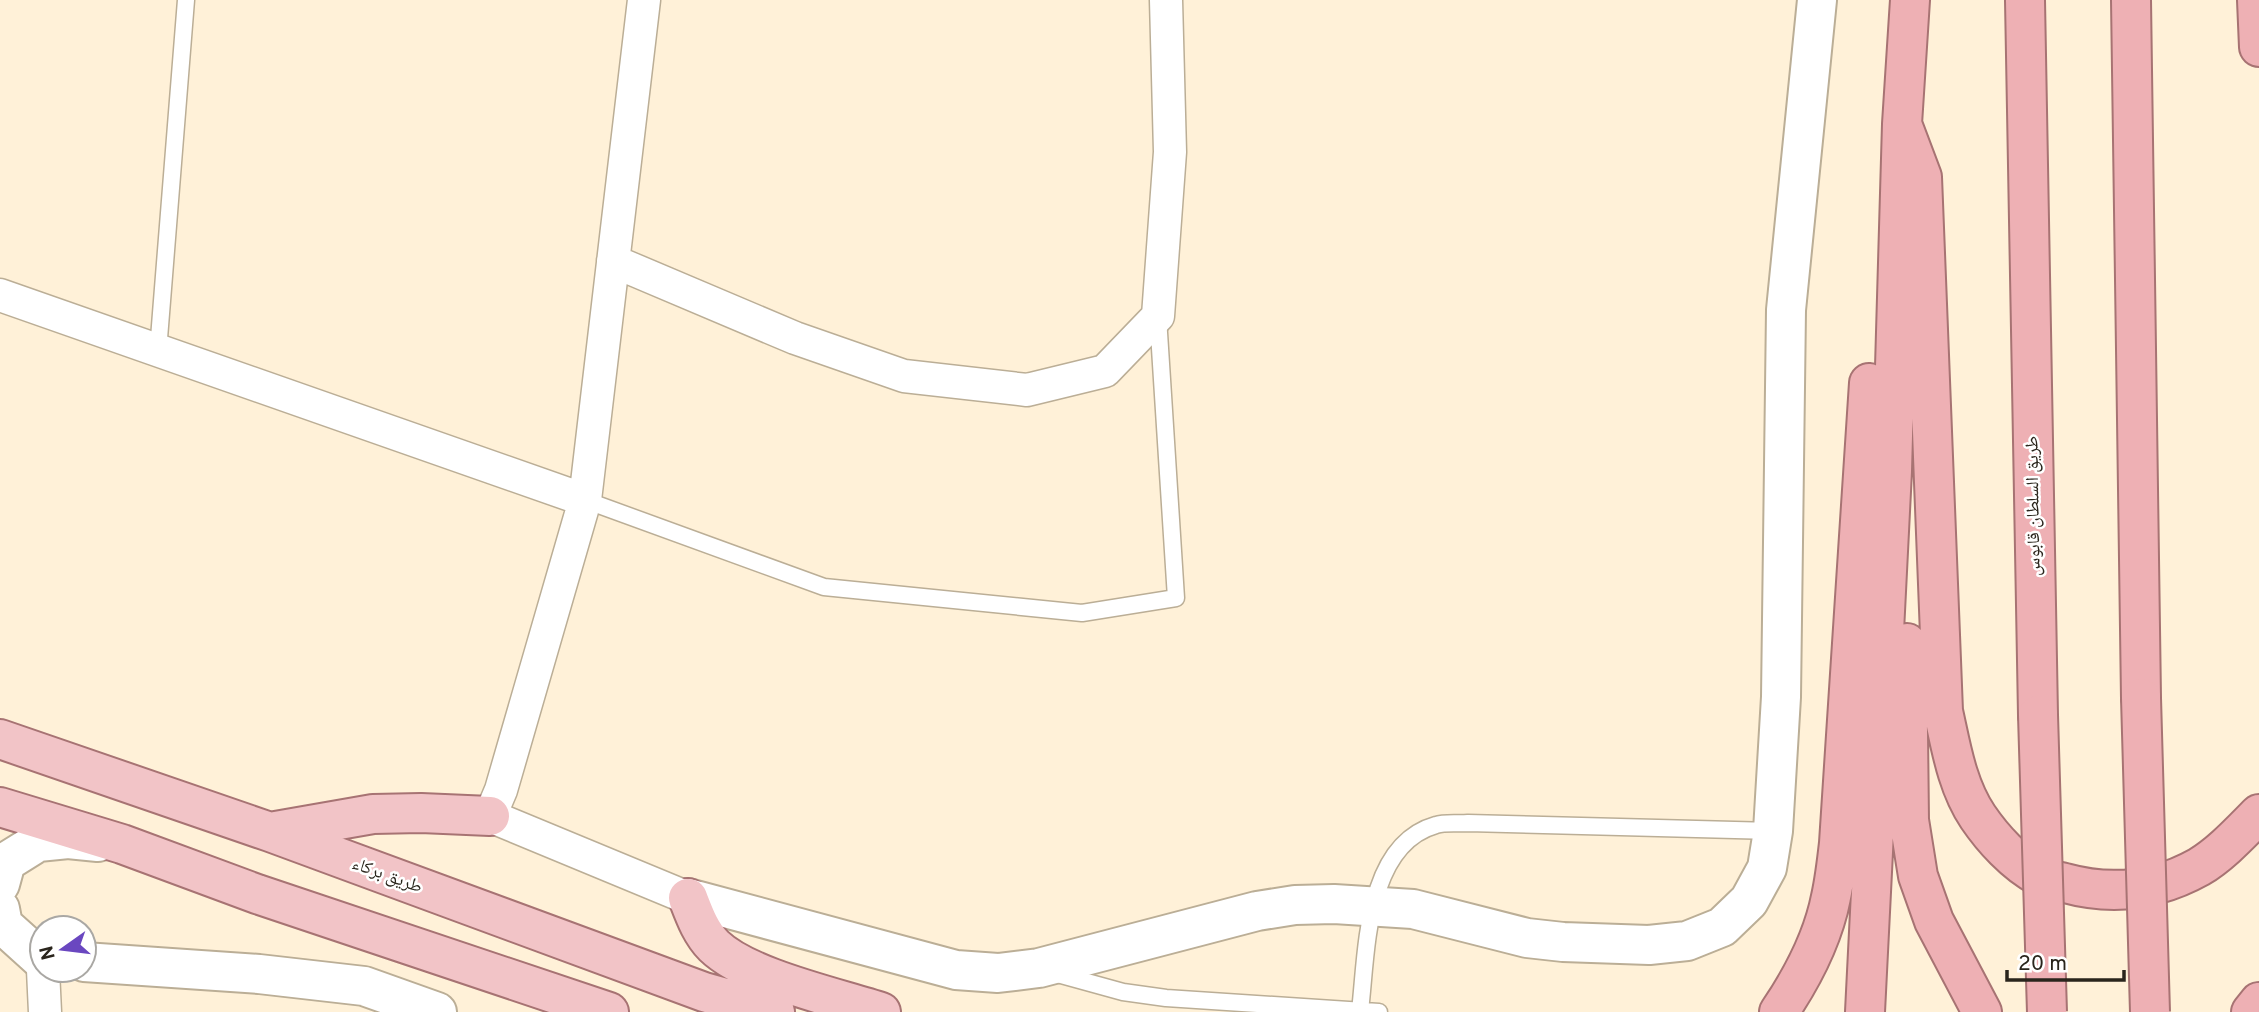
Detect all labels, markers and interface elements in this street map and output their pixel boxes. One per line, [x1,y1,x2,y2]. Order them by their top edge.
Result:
street label: طريق السلطان قابوس [2021,436,2047,576]
street label: طريق بركاء [349,853,425,899]
north arrow [28,914,98,984]
scale bar [2007,939,2124,983]
text: N [35,943,62,962]
text: 20 m [2018,951,2067,978]

